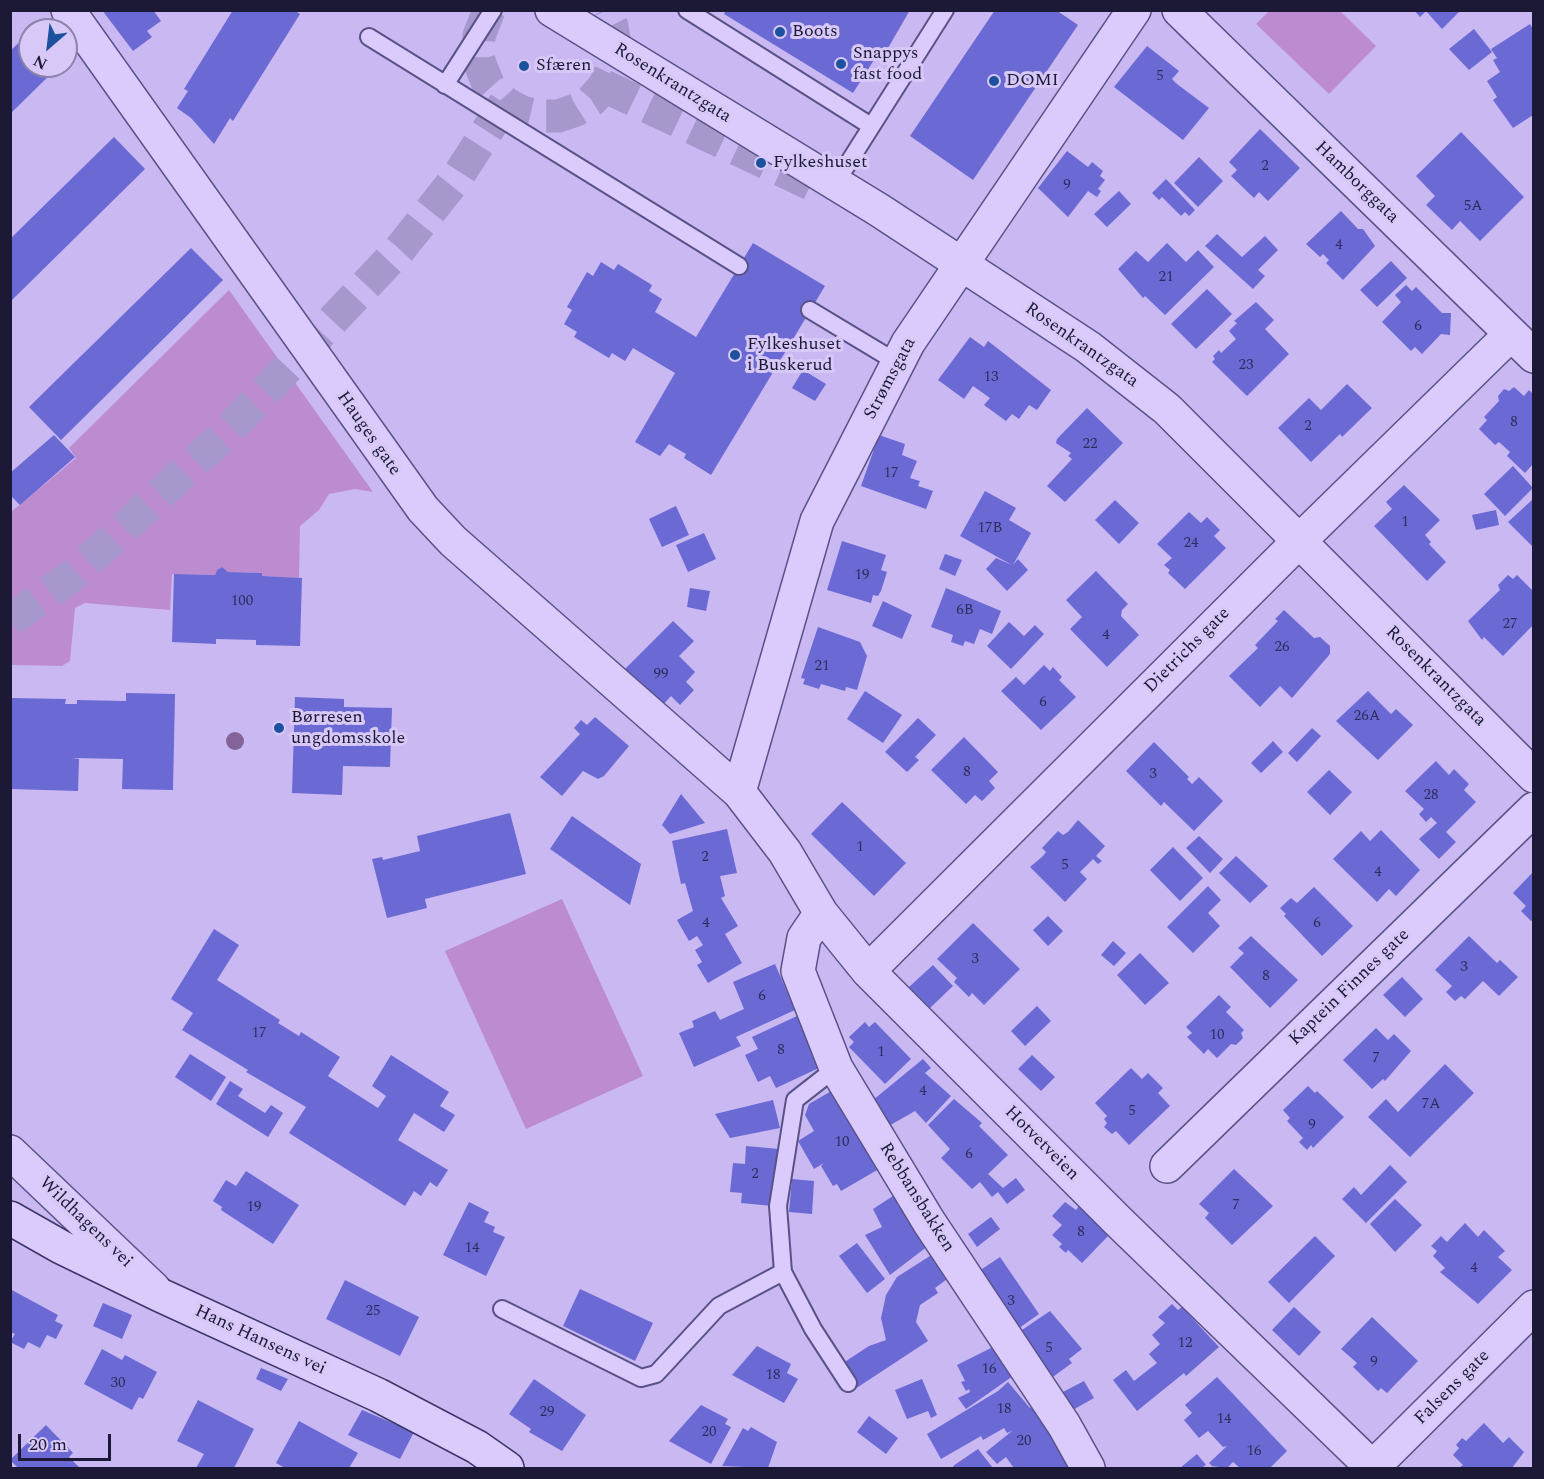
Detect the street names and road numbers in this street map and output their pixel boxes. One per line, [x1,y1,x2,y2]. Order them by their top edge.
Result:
street label: Rosenkrantzgata [609,39,735,129]
street label: Hamborggata [1309,137,1403,229]
street label: Rosenkrantzgata [1020,299,1142,393]
street label: Strømsgata [860,334,922,424]
street label: Hauges gate [331,388,405,480]
street label: Dietrichs gate [1141,604,1235,698]
street label: Rosenkrantzgata [1380,622,1490,732]
street label: Kaptein Finnes gate [1285,925,1415,1051]
street label: Hotvetveien [999,1102,1083,1186]
street label: Rebbansbakken [874,1139,958,1257]
street label: Wildhagens vei [34,1173,136,1273]
street label: Hans Hansens vei [191,1301,329,1381]
street label: Falsens gate [1411,1346,1495,1430]

